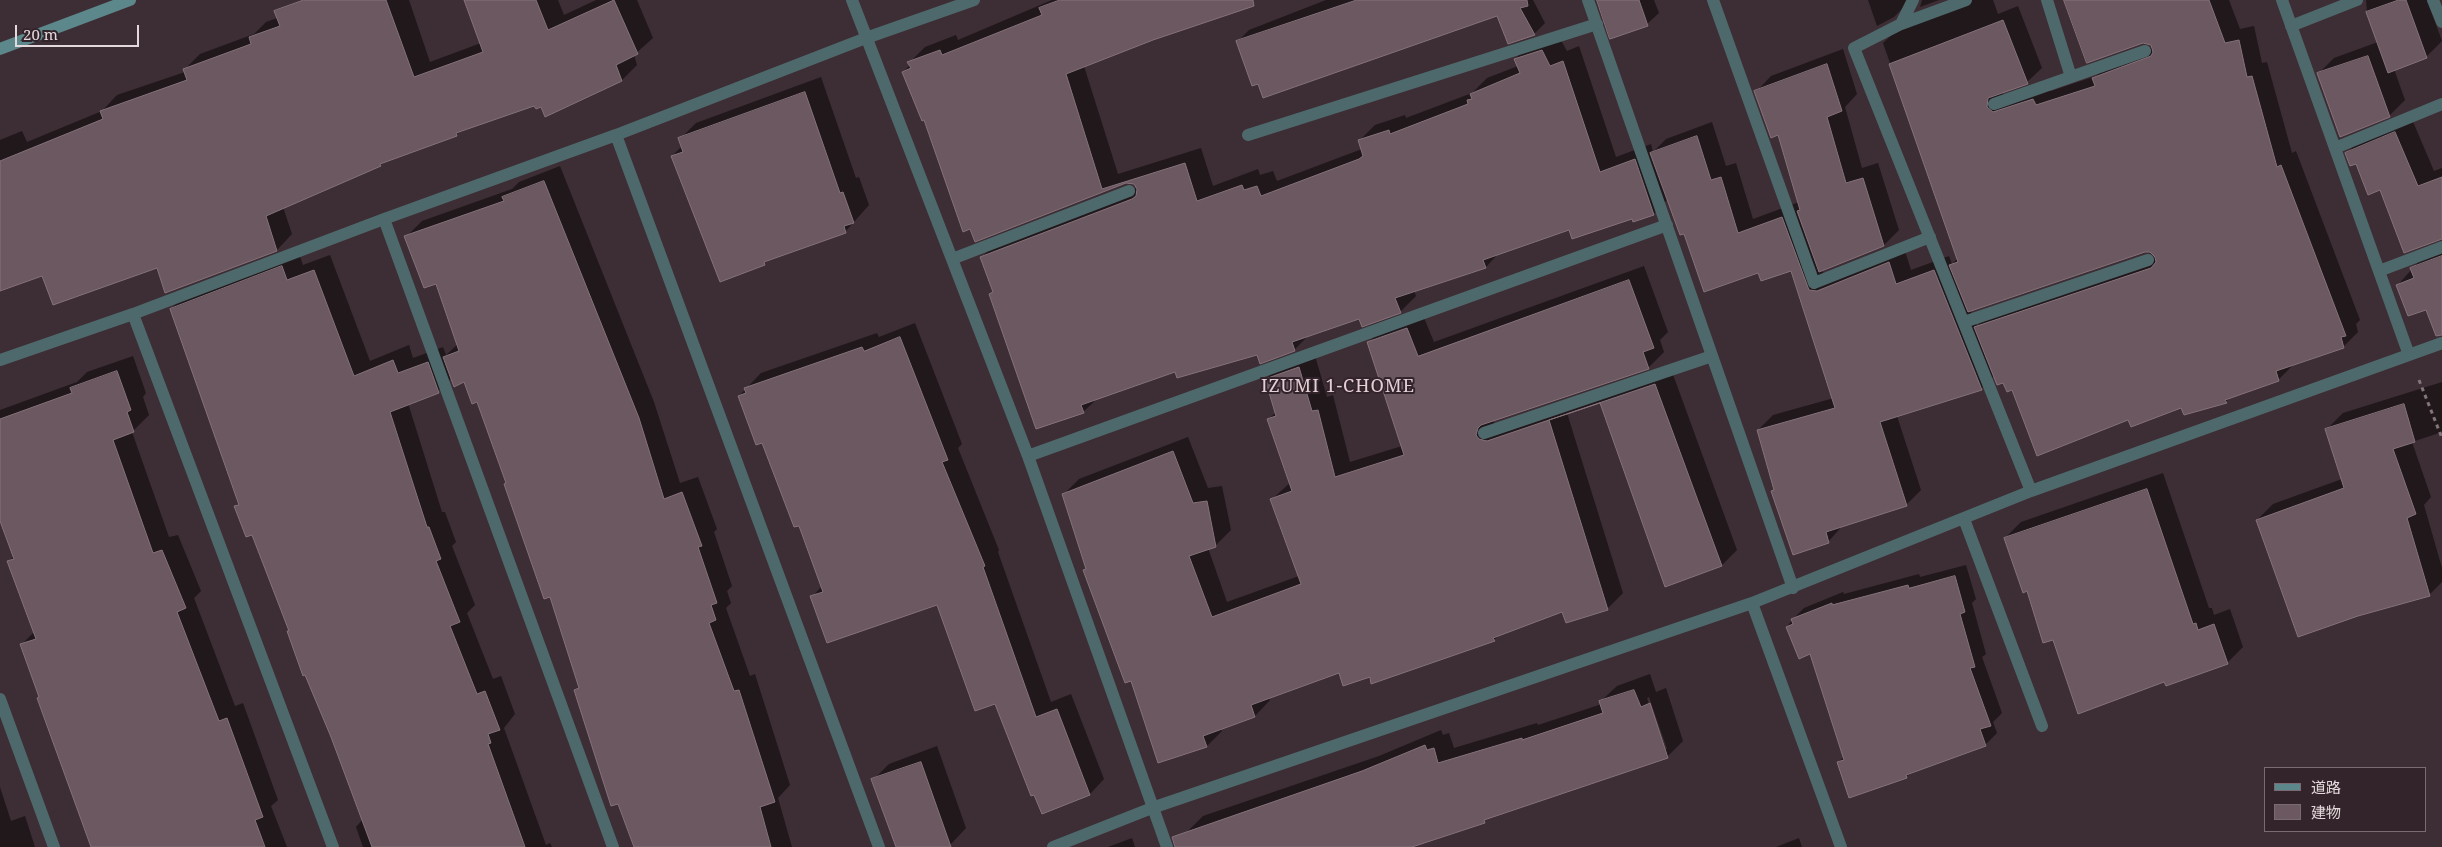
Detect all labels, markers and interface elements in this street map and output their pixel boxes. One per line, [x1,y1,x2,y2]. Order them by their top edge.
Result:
scale bar [18,15,141,47]
text: 20 m [23,24,58,44]
district label: IZUMI 1-CHOME [1259,376,1417,398]
legend [2264,767,2427,832]
text: 道路 [2311,777,2341,797]
text: 建物 [2311,802,2341,822]

